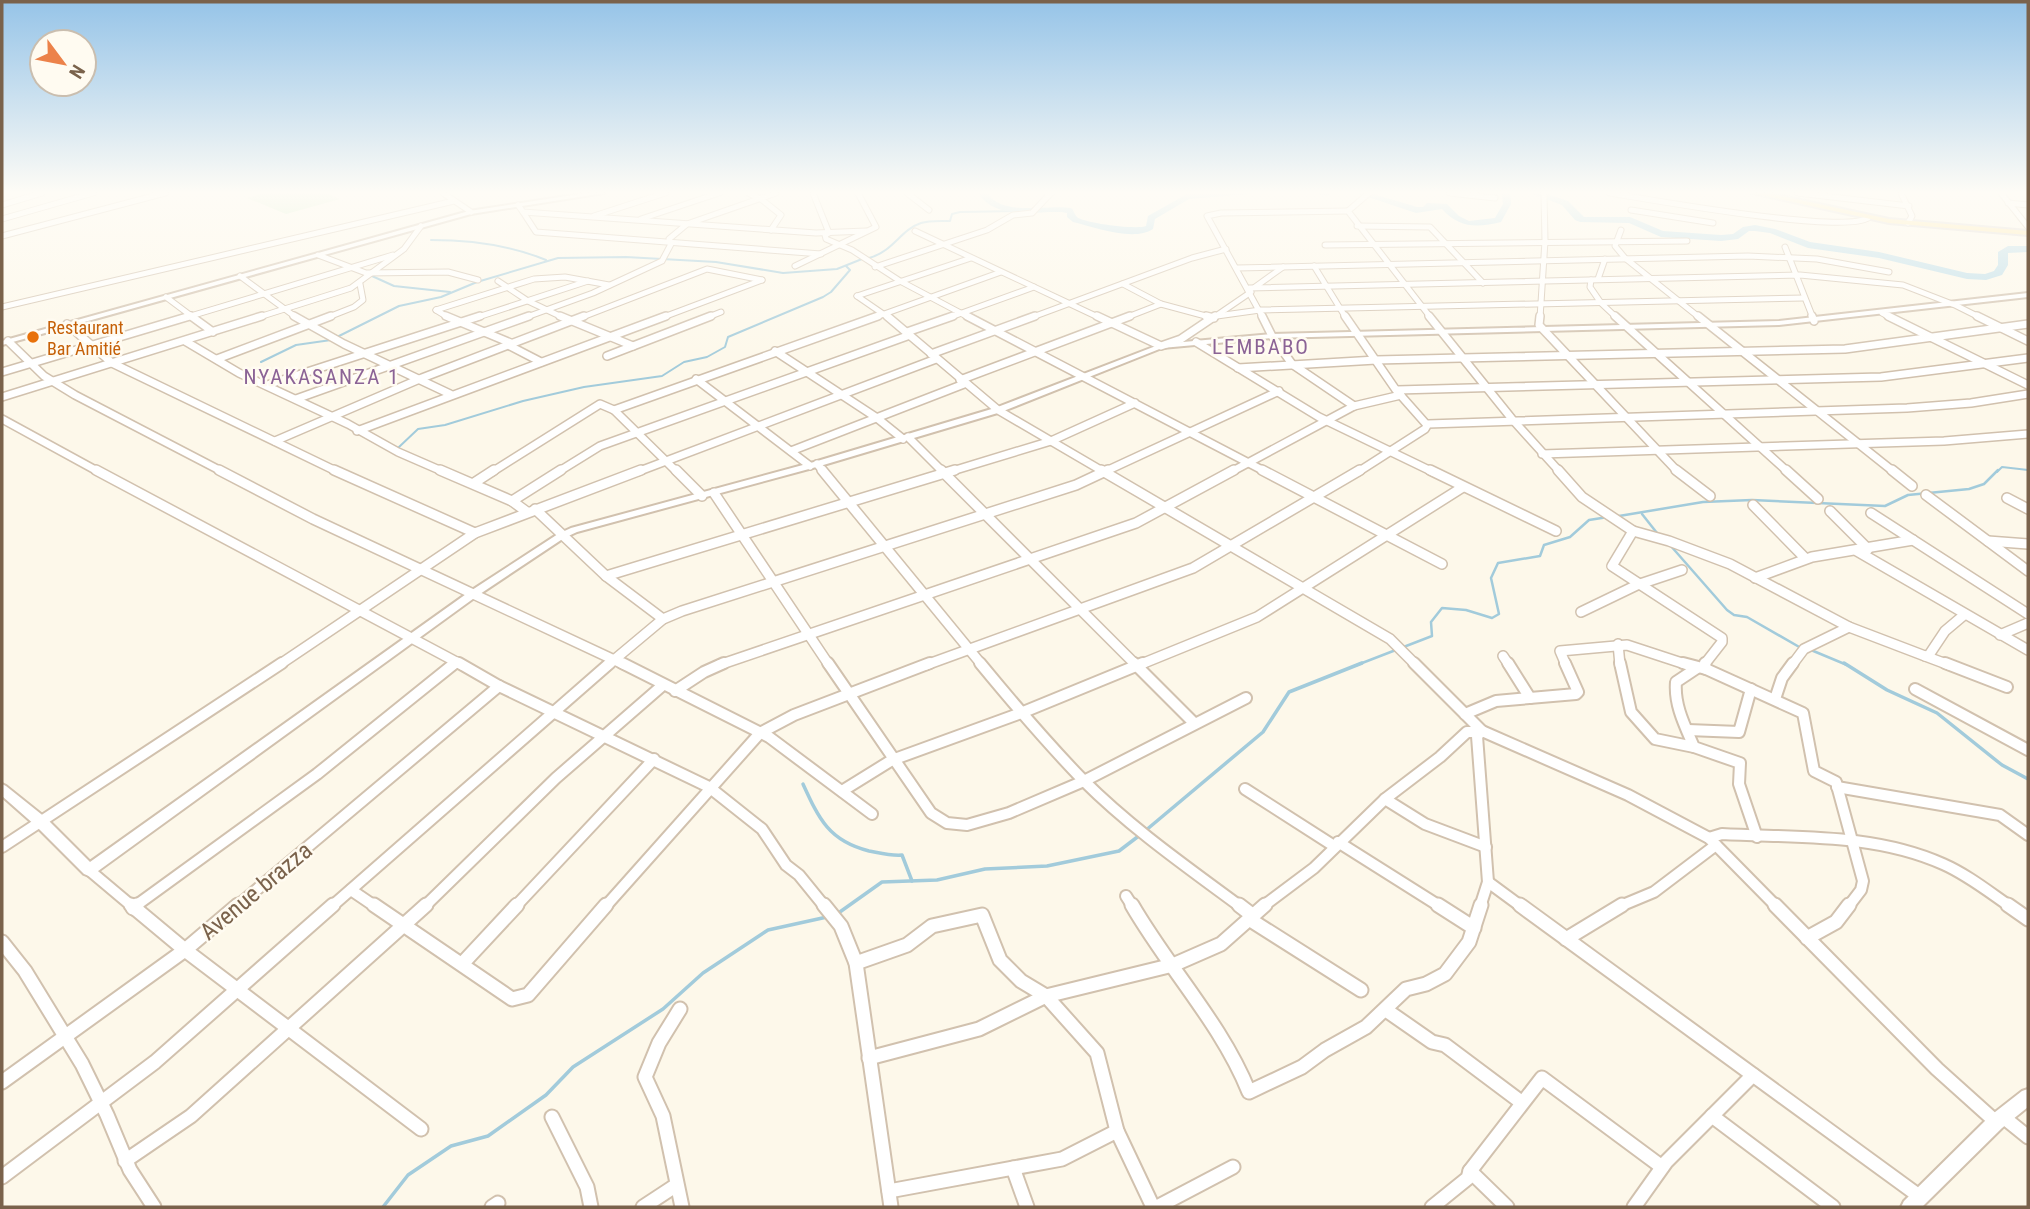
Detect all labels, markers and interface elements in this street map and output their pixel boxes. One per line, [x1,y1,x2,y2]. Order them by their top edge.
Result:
north arrow [28,28,98,98]
text: N [64,61,90,83]
place label: Restaurant Bar Amitié [47,317,124,359]
marker: Restaurant Bar Amitié [25,329,41,345]
district label: LEMBABO [1212,335,1310,359]
district label: NYAKASANZA 1 [244,365,400,389]
street label: Avenue brazza [194,836,318,946]

